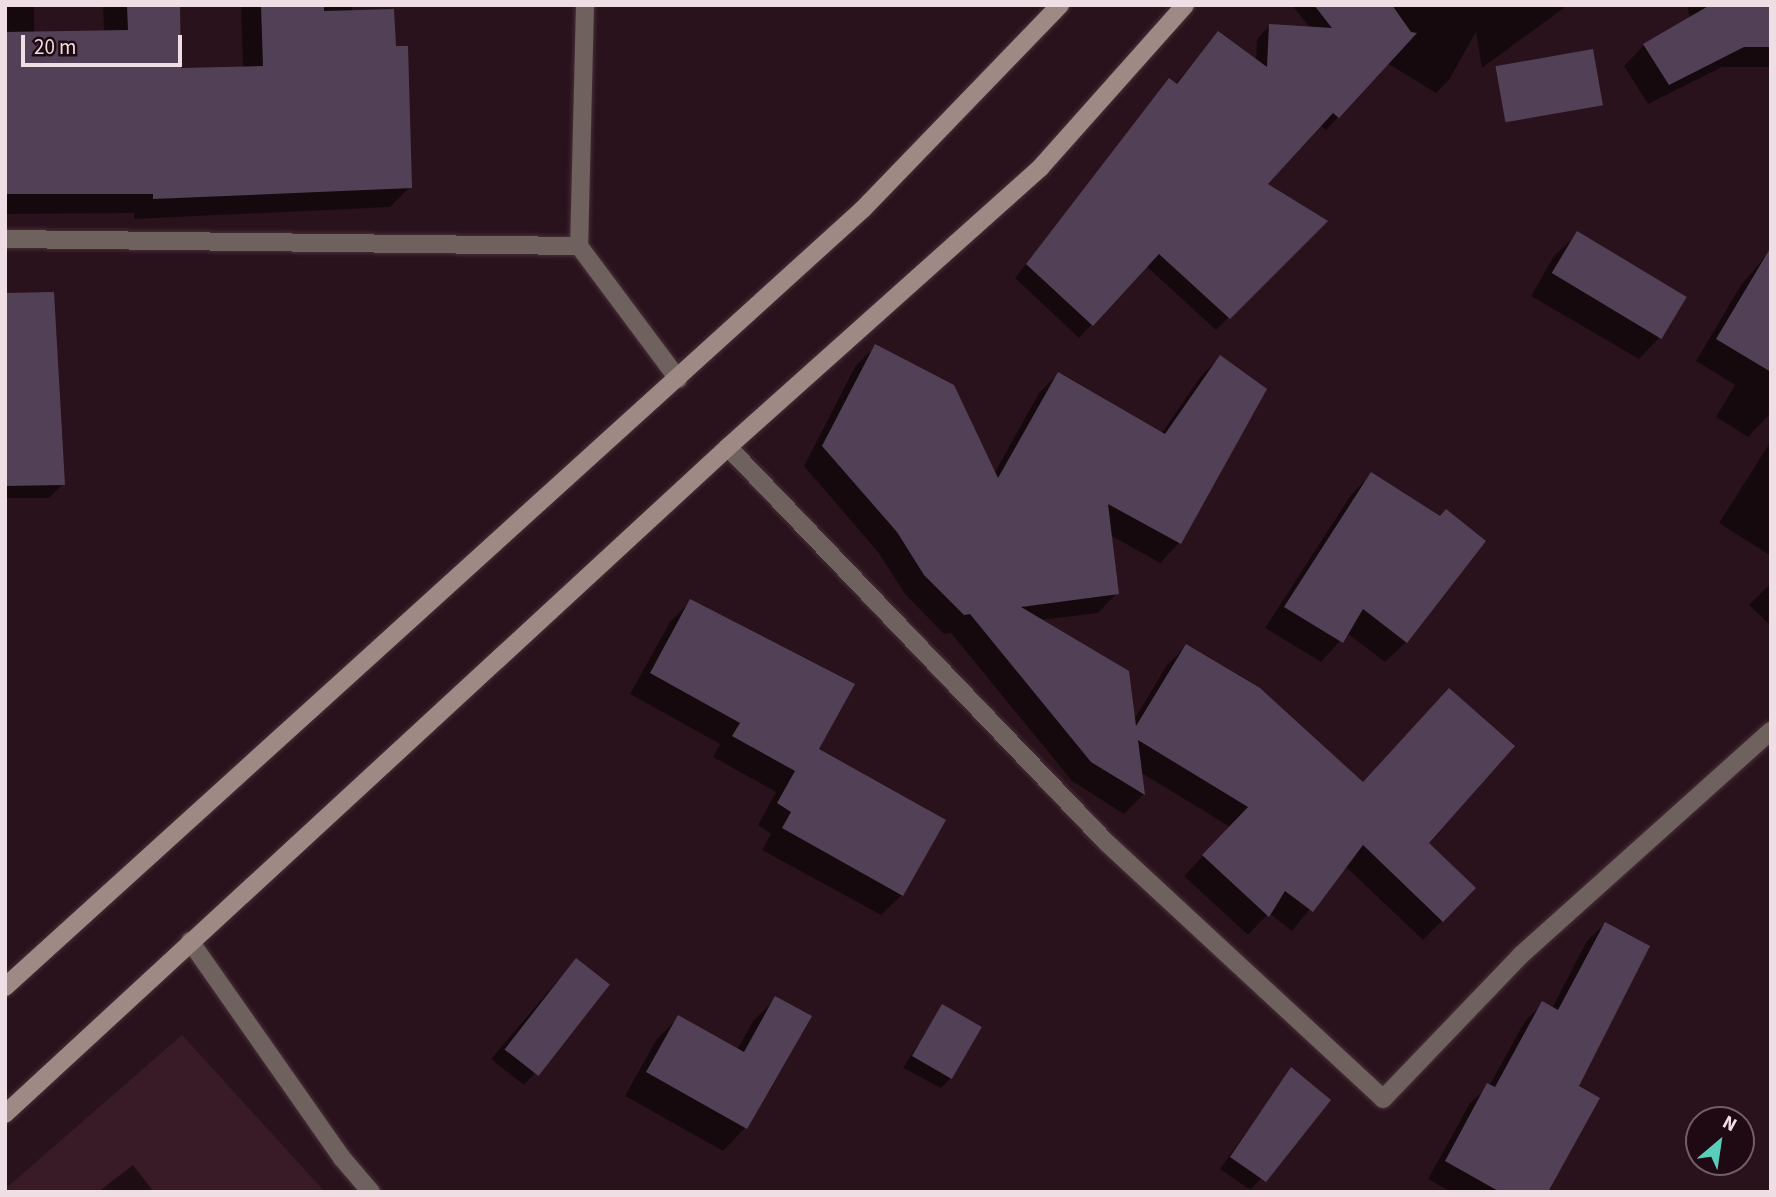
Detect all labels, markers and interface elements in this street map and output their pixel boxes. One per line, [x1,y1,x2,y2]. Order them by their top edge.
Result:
scale bar [24,21,186,65]
text: 20 m [34,32,76,62]
north arrow [1685,1106,1755,1176]
text: N [1717,1109,1742,1139]

